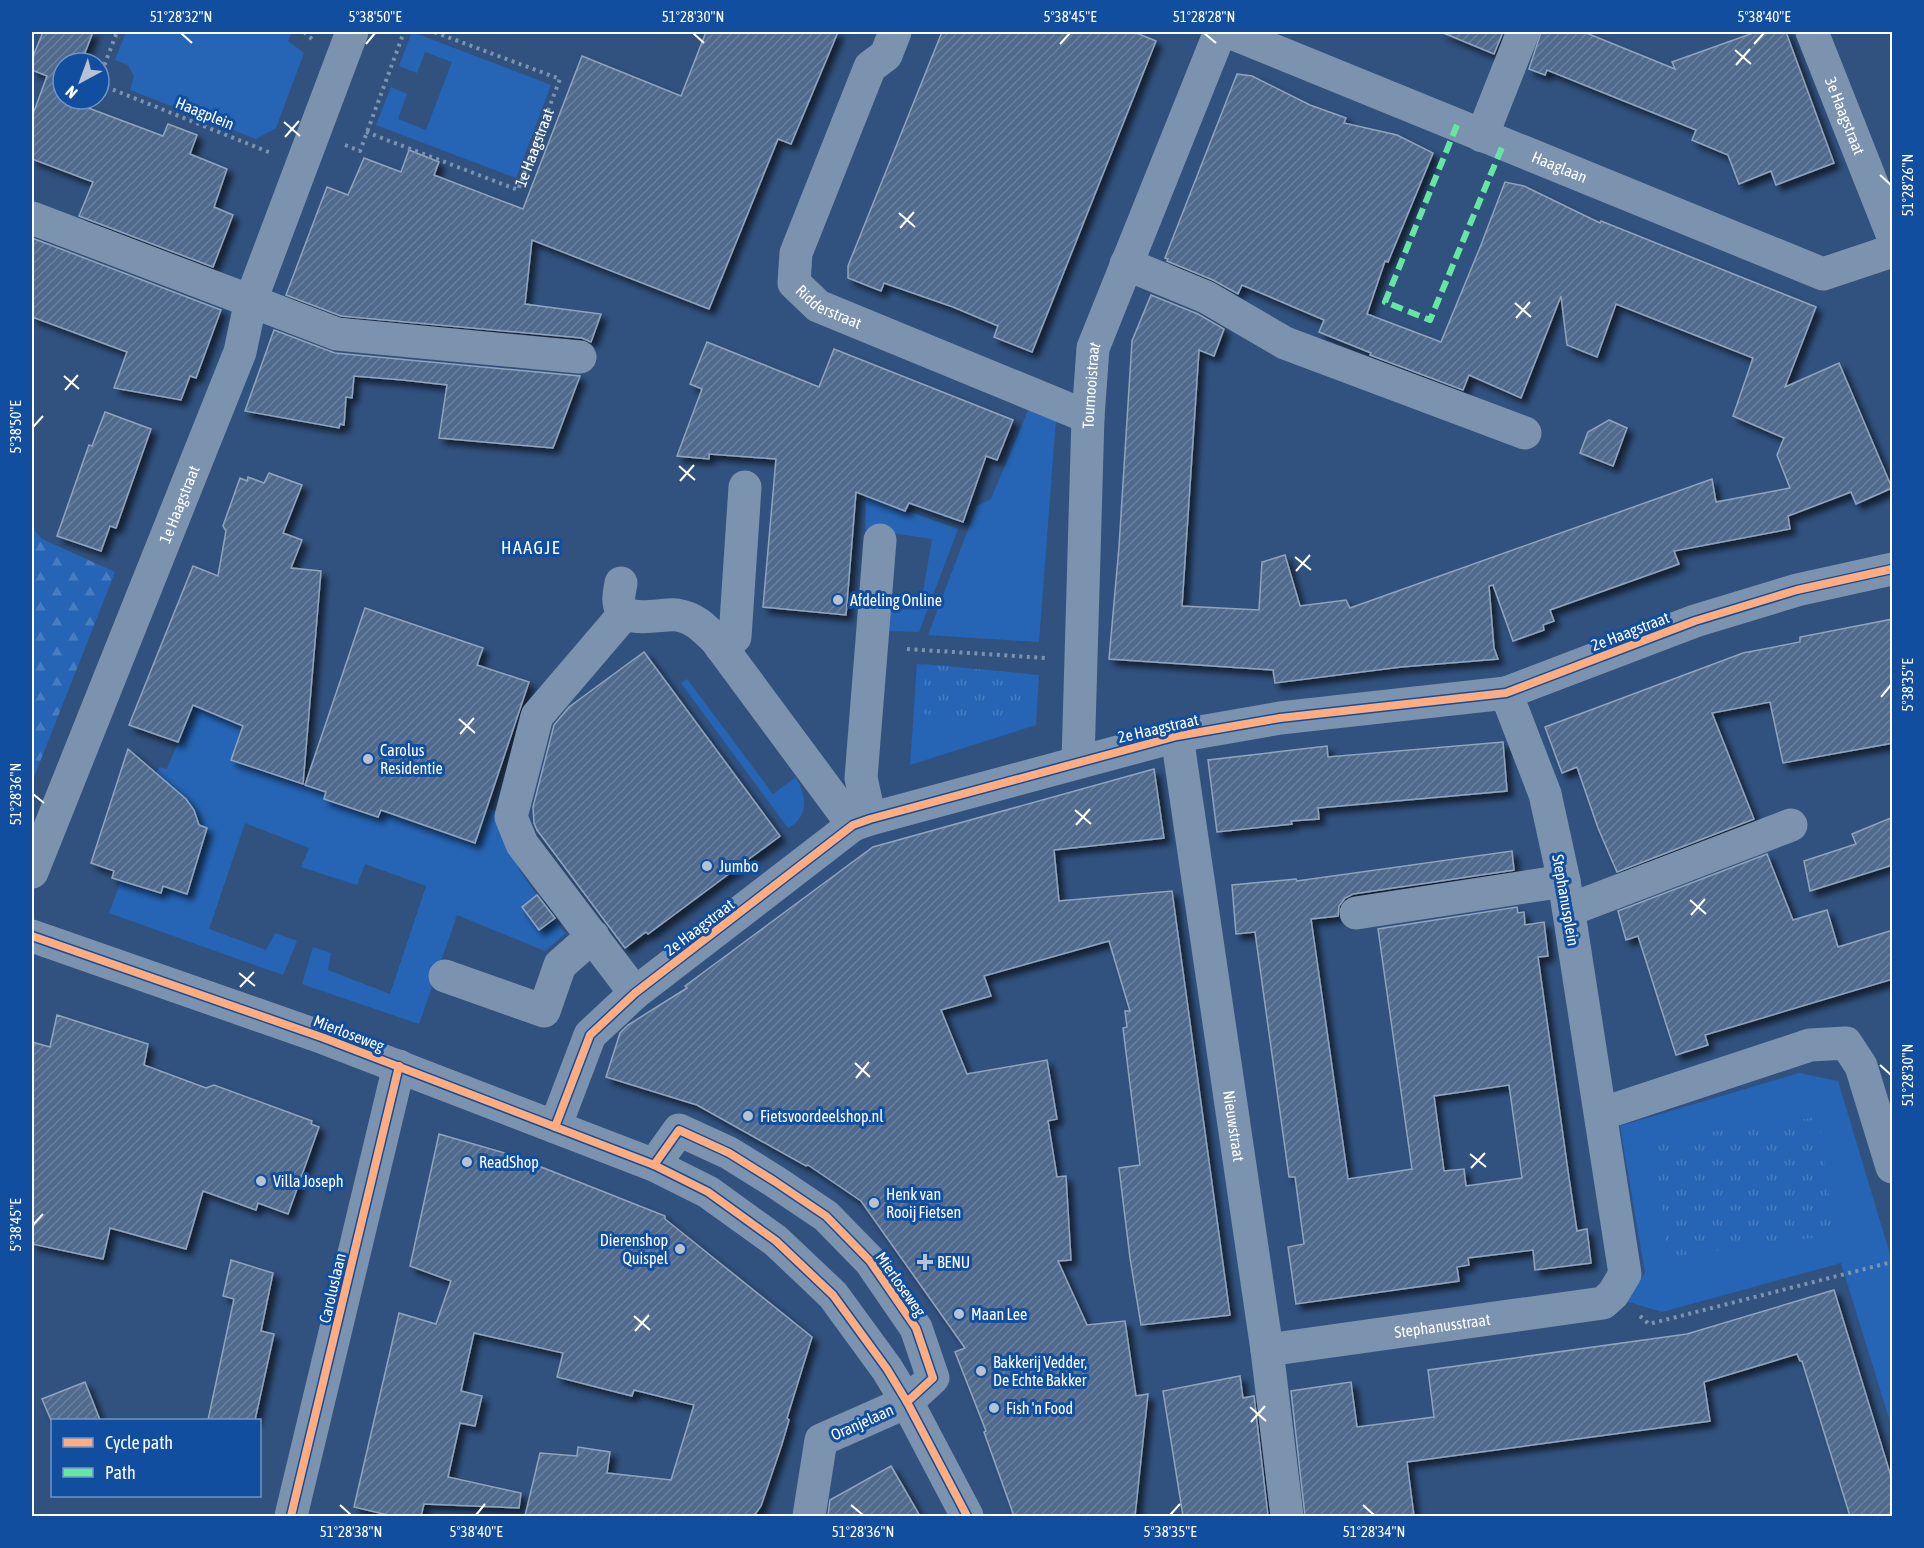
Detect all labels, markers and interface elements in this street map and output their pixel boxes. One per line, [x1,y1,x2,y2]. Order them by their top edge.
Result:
text: 51°28'32"N [150,8,212,25]
text: 5°38'50"E [348,8,402,25]
text: 51°28'30"N [662,8,724,25]
text: 5°38'45"E [1043,8,1097,25]
text: 51°28'28"N [1173,8,1235,25]
text: 5°38'40"E [1737,8,1791,25]
north arrow [51,51,111,111]
street label: 3e Haagstraat [1822,74,1869,158]
text: N [62,82,81,102]
street label: Haagplein [173,93,237,134]
street label: 1e Haagstraat [511,106,557,189]
street label: Haaglaan [1529,147,1590,186]
text: 51°28'26"N [1899,154,1916,216]
street label: Ridderstraat [792,281,865,332]
street label: Tournooistraat [1079,339,1104,429]
text: 5°38'50"E [7,400,24,454]
street label: 1e Haagstraat [155,462,203,546]
district label: HAAGJE [501,537,561,558]
place label: Afdeling Online [850,591,942,610]
marker: Afdeling Online [831,593,845,607]
street label: 2e Haagstraat [1588,608,1672,655]
text: 5°38'35"E [1899,658,1916,712]
street label: 2e Haagstraat [1116,710,1201,747]
place label: Carolus Residentie [380,741,443,777]
marker: Carolus Residentie [361,752,375,766]
text: 51°28'36"N [7,763,24,825]
street label: Stephanusplein [1548,853,1583,947]
place label: Jumbo [719,857,758,875]
marker: Jumbo [700,859,714,873]
street label: 2e Haagstraat [661,895,738,960]
street label: Mierloseweg [311,1011,387,1056]
text: 51°28'30"N [1899,1044,1916,1106]
street label: Nieuwstraat [1220,1089,1248,1163]
place label: Fietsvoordeelshop.nl [760,1107,884,1126]
marker: Fietsvoordeelshop.nl [741,1109,755,1123]
place label: ReadShop [479,1153,539,1172]
marker: ReadShop [460,1155,474,1169]
place label: Villa Joseph [273,1172,344,1191]
marker: Villa Joseph [254,1174,268,1188]
place label: Henk van Rooij Fietsen [886,1185,961,1222]
marker: Henk van Rooij Fietsen [867,1196,881,1210]
text: 5°38'45"E [7,1198,24,1252]
place label: Dierenshop Quispel [600,1231,669,1268]
marker: Dierenshop Quispel [673,1242,687,1256]
street label: Mierloseweg [872,1248,930,1320]
street label: Caroluslaan [315,1251,349,1325]
place label: BENU [937,1253,970,1271]
marker: BENU [918,1255,932,1269]
place label: Maan Lee [971,1305,1027,1323]
marker: Maan Lee [952,1307,966,1321]
street label: Stephanusstraat [1393,1310,1492,1341]
place label: Bakkerij Vedder, De Echte Bakker [993,1353,1087,1389]
marker: Bakkerij Vedder, De Echte Bakker [974,1364,988,1378]
place label: Fish 'n Food [1006,1399,1073,1417]
street label: Oranjelaan [828,1400,897,1445]
marker: Fish 'n Food [987,1401,1001,1415]
legend [51,1419,261,1497]
text: Cycle path [105,1432,173,1453]
text: Path [105,1462,136,1483]
text: 51°28'38"N [320,1523,382,1540]
text: 5°38'40"E [449,1523,503,1540]
text: 51°28'36"N [832,1523,894,1540]
text: 5°38'35"E [1143,1523,1197,1540]
text: 51°28'34"N [1343,1523,1405,1540]

